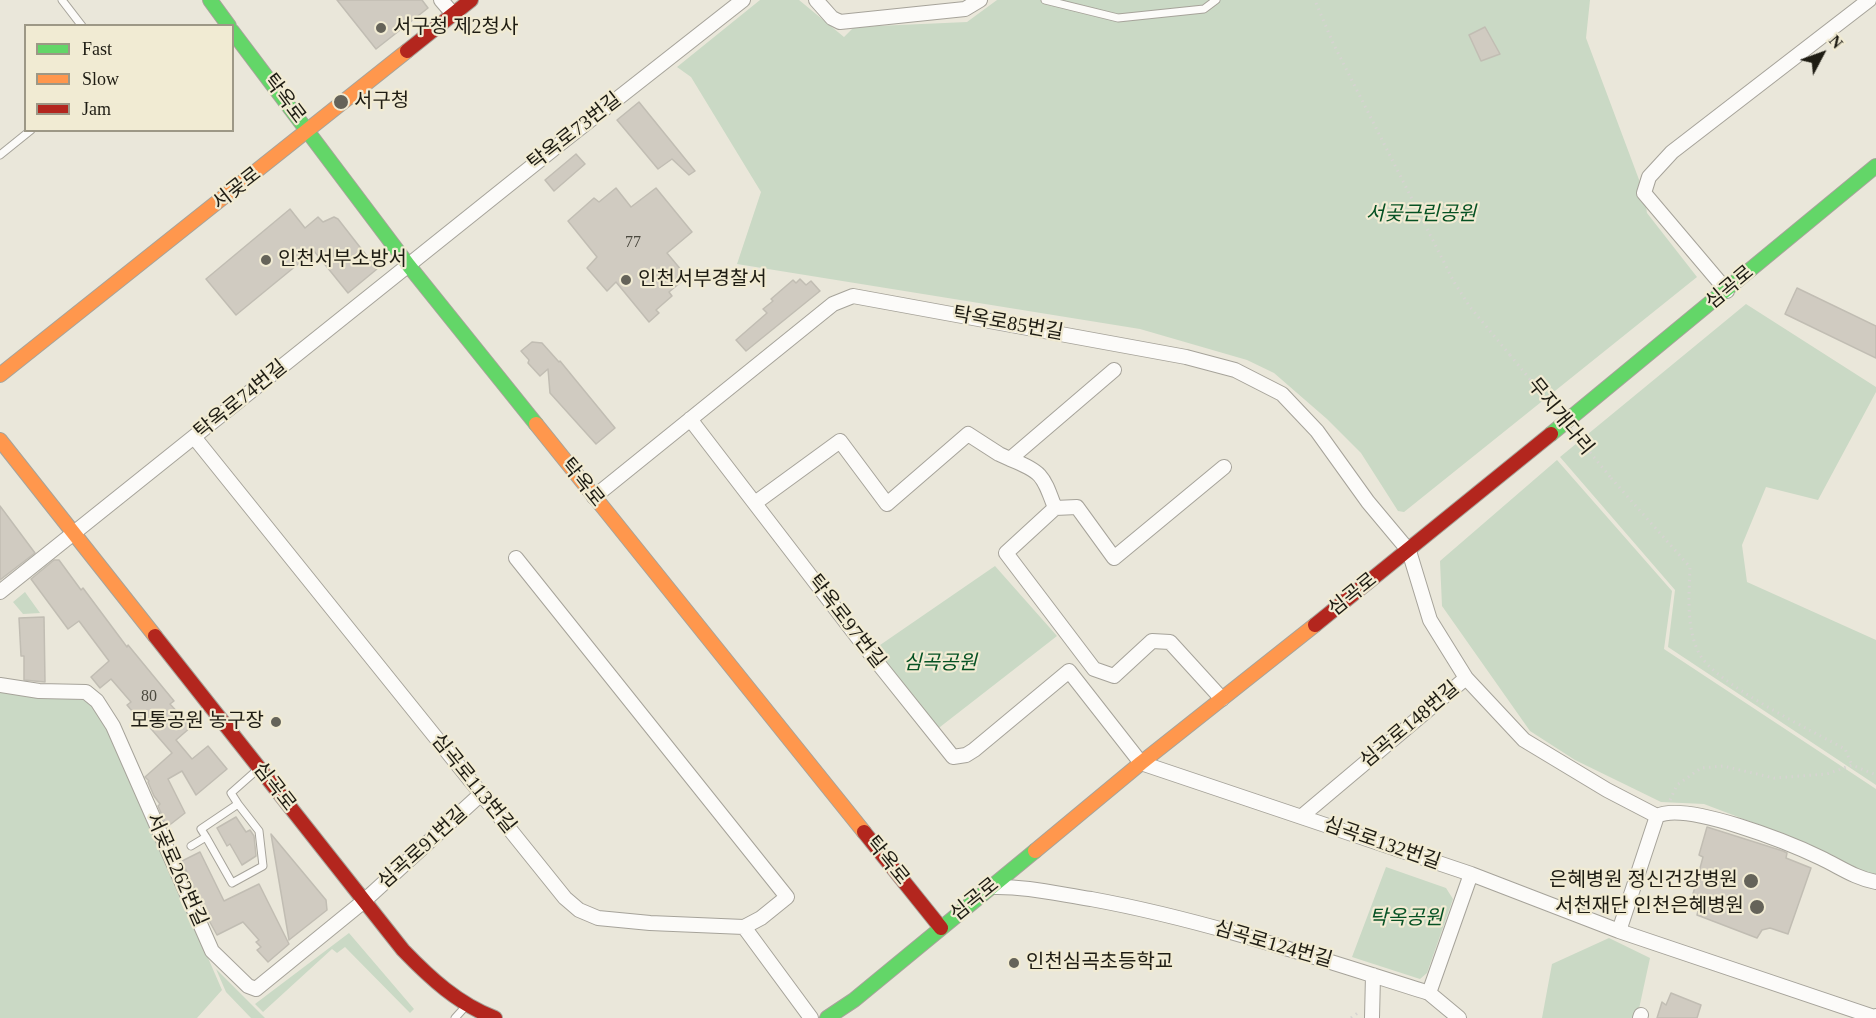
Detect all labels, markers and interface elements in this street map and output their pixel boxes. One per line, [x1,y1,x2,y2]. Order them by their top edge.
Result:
place label: 서구청 제2청사 [393,16,518,40]
marker: 서구청 제2청사 [374,21,388,35]
legend [24,24,234,132]
north arrow [1792,24,1852,84]
text: N [1826,32,1846,52]
text: Fast [82,39,112,59]
text: Slow [82,69,119,89]
street label: 탁옥로 [258,70,310,128]
street label: 탁옥로73번길 [523,88,627,176]
place label: 서구청 [354,90,409,114]
marker: 서구청 [332,93,350,111]
text: Jam [82,99,111,119]
street label: 서곶로 [208,163,266,215]
park label: 서곶근린공원 [1366,203,1476,227]
house number: 77 [625,233,641,253]
place label: 인천서부소방서 [278,248,407,272]
marker: 인천서부소방서 [259,253,273,267]
street label: 심곡로 [1701,261,1759,315]
place label: 인천서부경찰서 [638,268,767,292]
marker: 인천서부경찰서 [619,273,633,287]
street label: 탁옥로85번길 [951,302,1065,346]
street label: 탁옥로74번길 [190,355,292,445]
street label: 무지개다리 [1522,374,1598,460]
street label: 탁옥로 [555,454,609,512]
street label: 심곡로 [1324,568,1382,622]
street label: 탁옥로97번길 [802,570,890,674]
park label: 심곡공원 [903,652,977,676]
street label: 심곡로148번길 [1356,677,1464,773]
house number: 80 [141,687,157,707]
place label: 모통공원 농구장 [130,710,264,734]
marker: 모통공원 농구장 [269,715,283,729]
street label: 심곡로113번길 [426,729,520,839]
street label: 심곡로 [248,758,300,816]
street label: 심곡로91번길 [373,802,473,894]
street label: 서곶로262번길 [140,809,212,931]
street label: 심곡로132번길 [1320,813,1444,875]
street label: 탁옥로 [860,832,914,890]
place label: 은혜병원 정신건강병원 [1549,869,1738,893]
marker: 은혜병원 정신건강병원 [1742,872,1760,890]
street label: 심곡로 [946,873,1004,927]
place label: 서천재단 인천은혜병원 [1555,895,1744,919]
marker: 서천재단 인천은혜병원 [1748,898,1766,916]
park label: 탁옥공원 [1369,907,1443,931]
street label: 심곡로124번길 [1211,917,1335,973]
place label: 인천심곡초등학교 [1026,951,1173,975]
marker: 인천심곡초등학교 [1007,956,1021,970]

